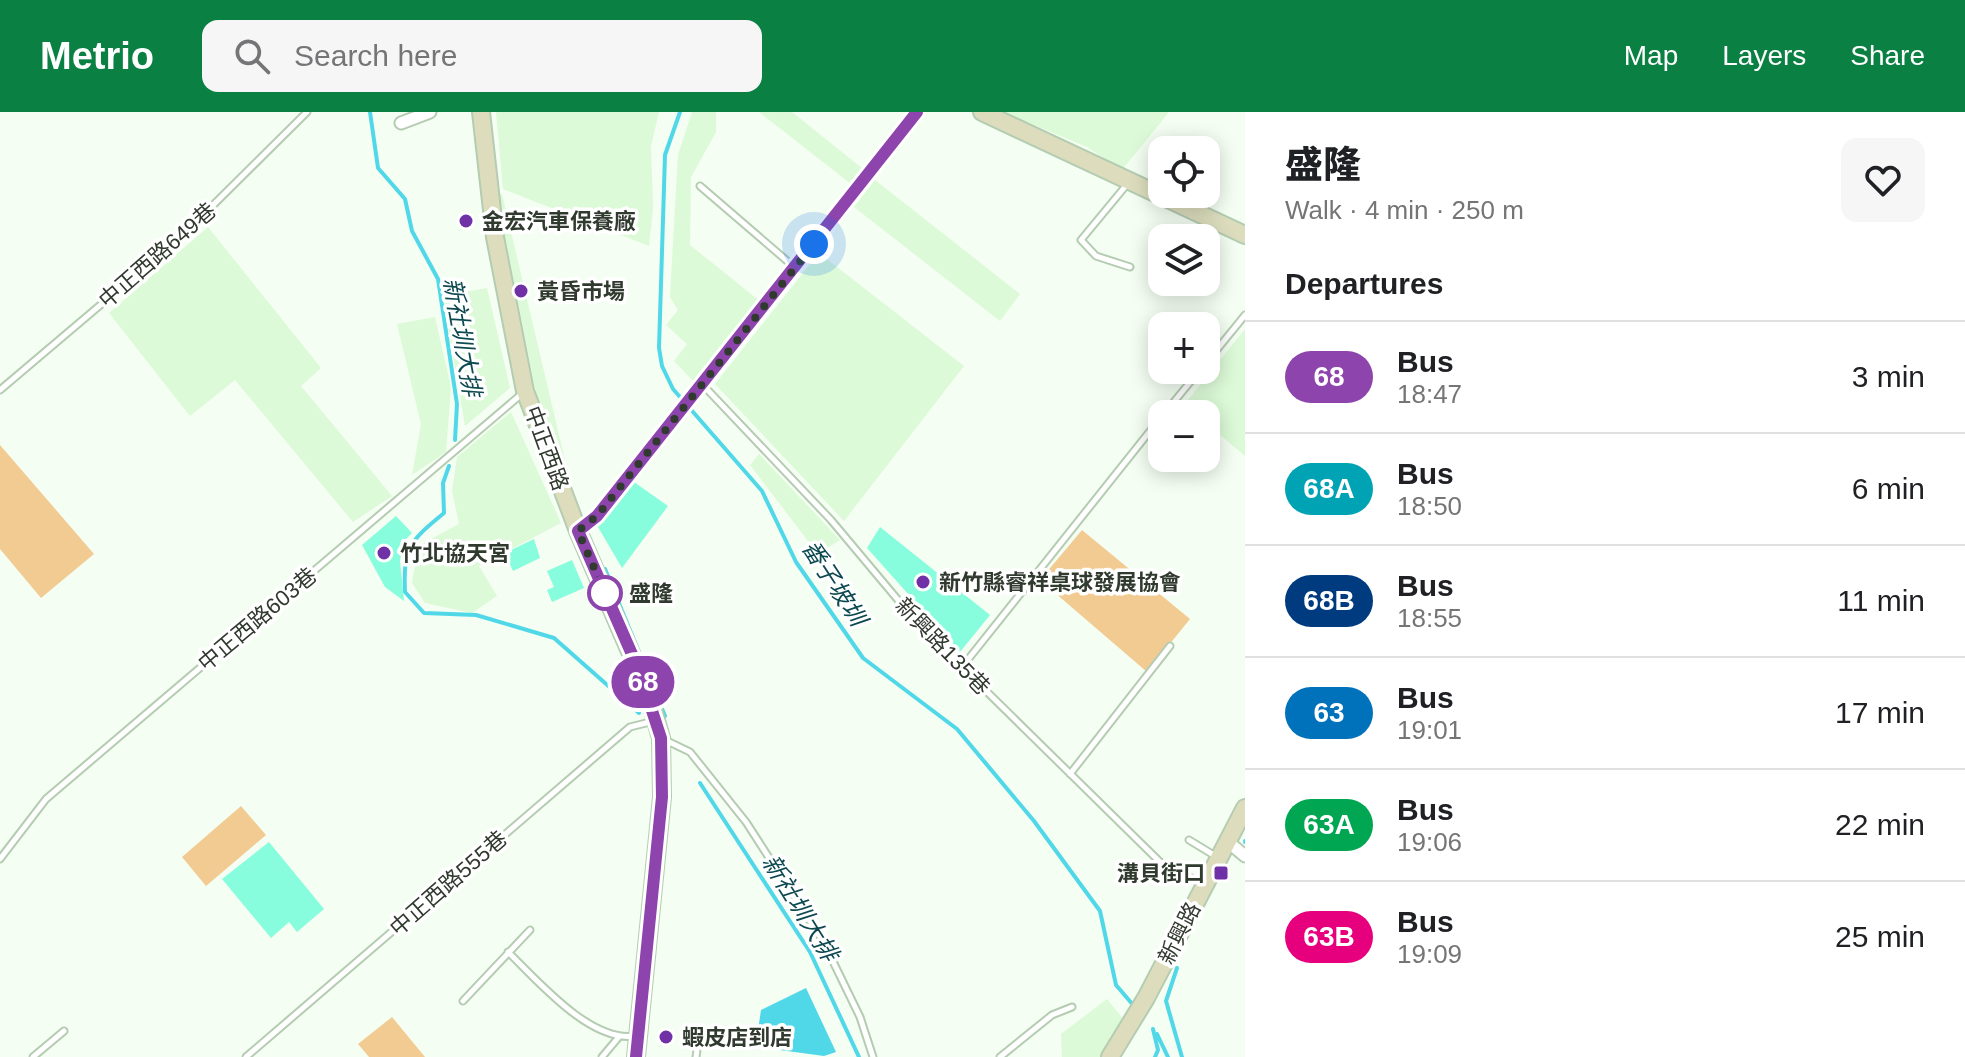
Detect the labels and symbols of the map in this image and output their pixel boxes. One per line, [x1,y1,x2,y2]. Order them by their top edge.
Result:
street label: 中正西路649巷 [94,198,221,313]
place label: 金宏汽車保養廠 [482,209,636,234]
marker: 金宏汽車保養廠 [457,212,475,230]
your location [794,224,834,264]
water label: 新社圳大排 [439,275,487,401]
place label: 黃昏市場 [537,279,625,304]
marker: 黃昏市場 [512,282,530,300]
street label: 中正西路 [520,403,573,494]
water label: 番子坡圳 [797,535,874,633]
place label: 竹北協天宮 [400,541,510,566]
marker: 竹北協天宮 [375,544,393,562]
street label: 中正西路603巷 [193,563,322,676]
place label: 新竹縣睿祥桌球發展協會 [939,570,1181,595]
marker: 新竹縣睿祥桌球發展協會 [914,573,932,591]
marker: 盛隆 [588,576,622,610]
place label: 盛隆 [629,581,673,606]
street label: 新興路135巷 [890,593,995,700]
line badge: 68 [607,656,679,708]
street label: 中正西路555巷 [385,826,512,941]
water label: 新社圳大排 [757,850,845,968]
place label: 溝貝街口 [1117,861,1205,886]
marker: 溝貝街口 [1212,864,1230,882]
street label: 新興路 [1153,898,1206,968]
place label: 蝦皮店到店 [682,1025,792,1050]
marker: 蝦皮店到店 [657,1028,675,1046]

